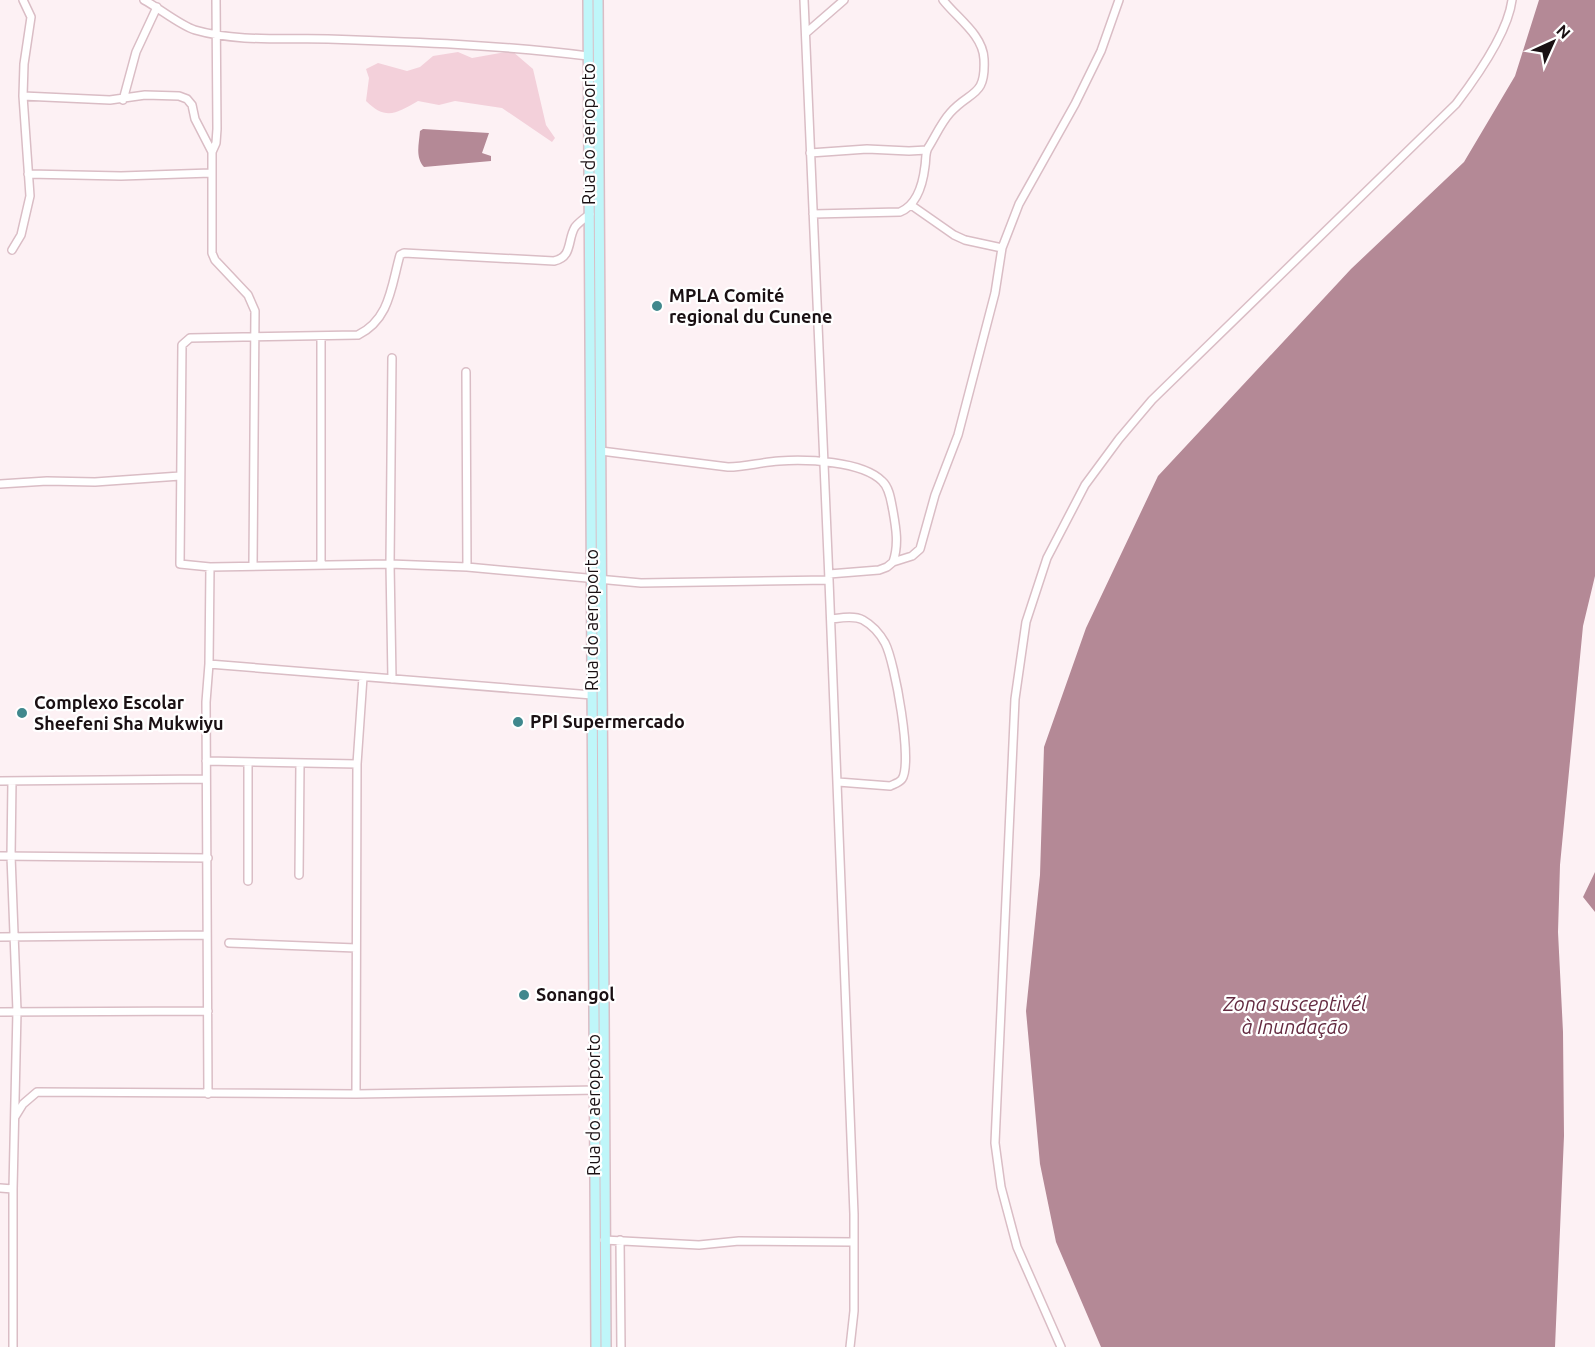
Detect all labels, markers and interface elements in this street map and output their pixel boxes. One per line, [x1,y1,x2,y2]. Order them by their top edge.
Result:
north arrow [1523,12,1583,72]
text: N [1553,21,1574,42]
street label: Rua do aeroporto [578,63,598,205]
place label: MPLA Comité regional du Cunene [669,285,832,326]
marker: MPLA Comité regional du Cunene [650,299,664,313]
street label: Rua do aeroporto [581,549,601,691]
place label: Complexo Escolar Sheefeni Sha Mukwiyu [34,692,224,733]
marker: Complexo Escolar Sheefeni Sha Mukwiyu [15,706,29,720]
place label: PPI Supermercado [530,711,685,731]
marker: PPI Supermercado [511,715,525,729]
place label: Sonangol [536,984,615,1004]
marker: Sonangol [517,988,531,1002]
water label: Zona susceptivél à Inundação [1222,992,1367,1038]
street label: Rua do aeroporto [583,1034,603,1176]

